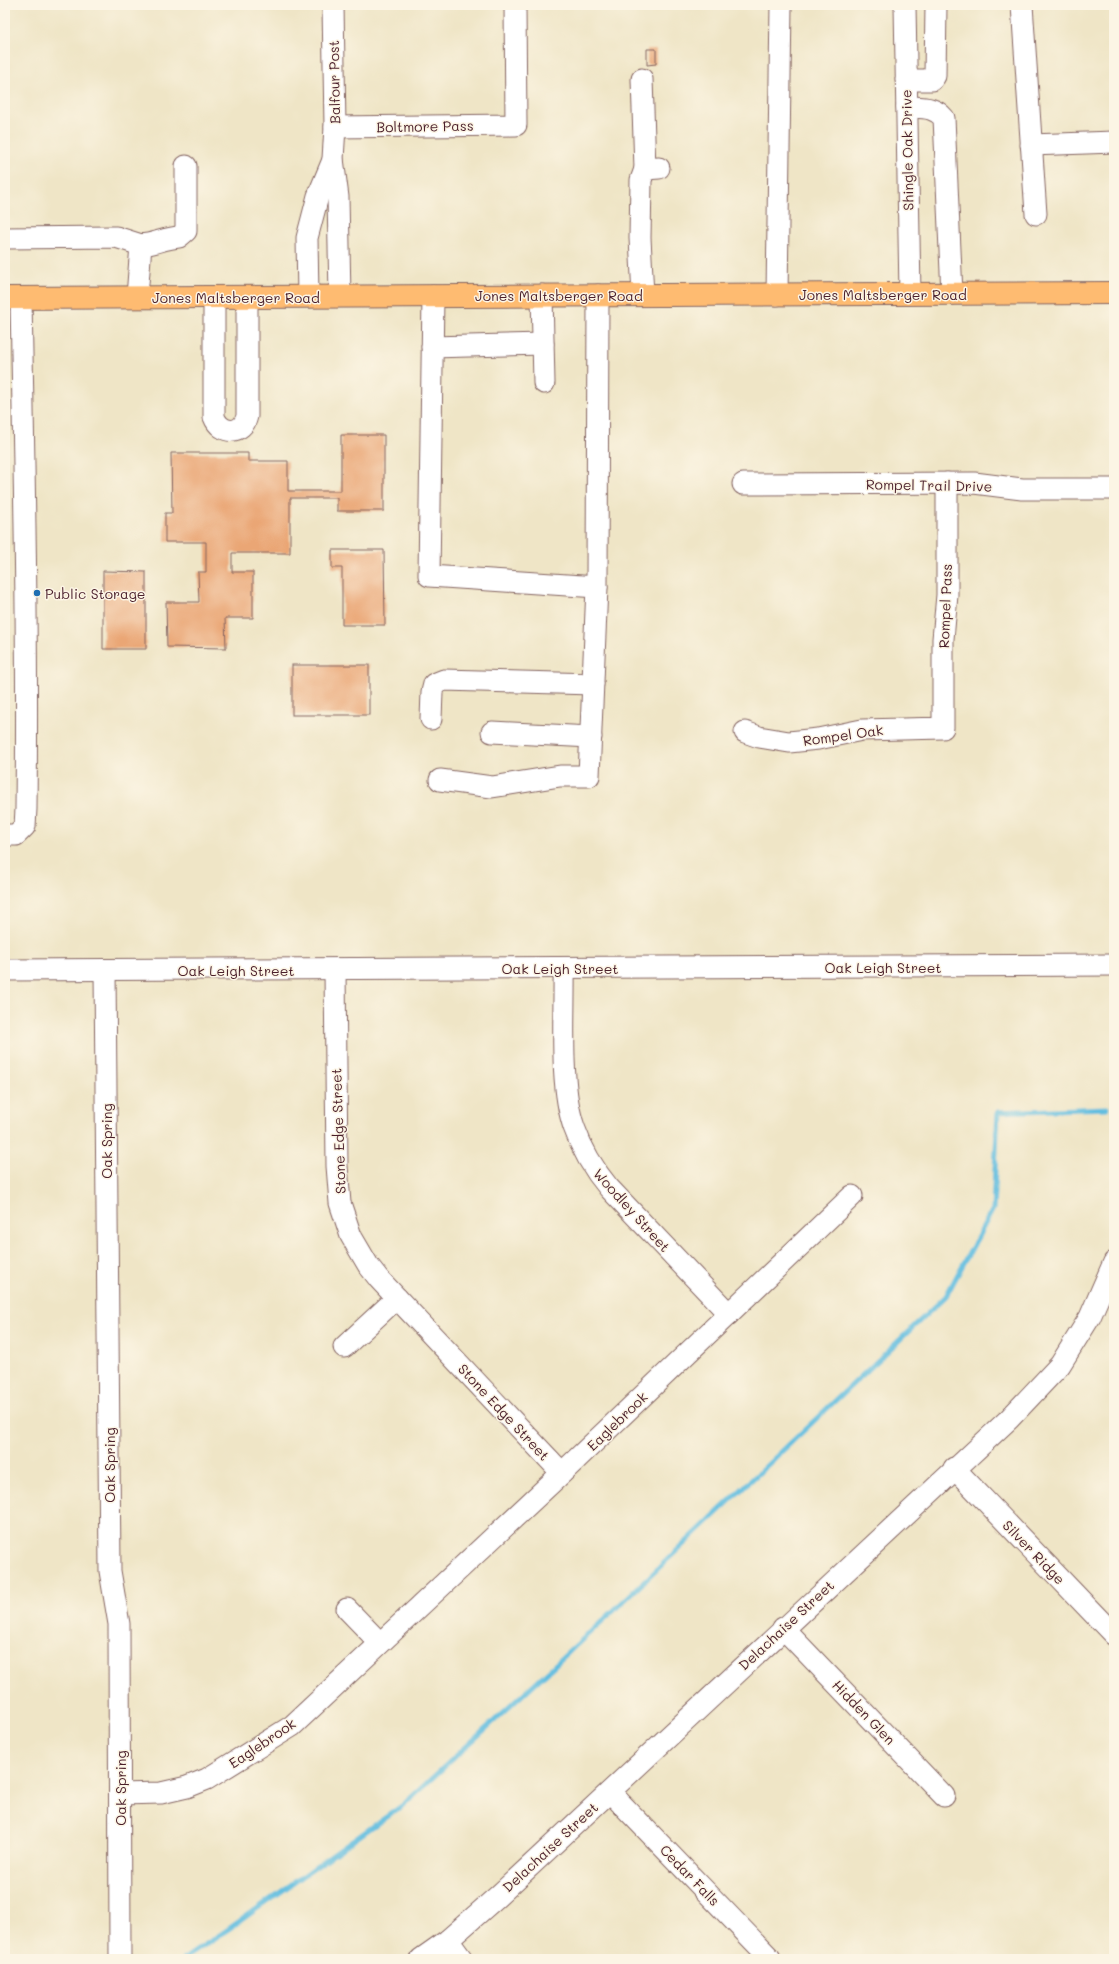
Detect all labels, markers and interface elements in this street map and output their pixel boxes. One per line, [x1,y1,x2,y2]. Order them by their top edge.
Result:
street label: Balfour Post [324,40,344,124]
street label: Shingle Oak Drive [896,89,918,211]
street label: Boltmore Pass [376,116,474,136]
street label: Jones Maltsberger Road [799,285,967,304]
street label: Jones Maltsberger Road [475,286,643,305]
street label: Jones Maltsberger Road [152,288,320,307]
street label: Rompel Trail Drive [866,474,992,496]
street label: Rompel Pass [934,563,956,649]
place label: Public Storage [45,584,146,603]
marker: Public Storage [32,588,42,598]
street label: Rompel Oak [802,720,884,750]
street label: Oak Leigh Street [824,958,942,977]
street label: Oak Leigh Street [501,959,619,978]
street label: Oak Leigh Street [177,961,295,980]
street label: Stone Edge Street [326,1068,350,1194]
street label: Oak Spring [97,1103,116,1179]
street label: Woodley Street [589,1164,675,1256]
street label: Stone Edge Street [454,1359,554,1465]
street label: Eaglebrook [583,1387,651,1455]
street label: Oak Spring [100,1427,119,1503]
street label: Silver Ridge [999,1516,1069,1588]
street label: Delachaise Street [734,1576,838,1674]
street label: Hidden Glen [828,1675,900,1749]
street label: Eaglebrook [225,1714,299,1772]
street label: Oak Spring [111,1750,130,1826]
street label: Delachaise Street [498,1798,602,1896]
street label: Cedar Falls [656,1840,724,1910]

